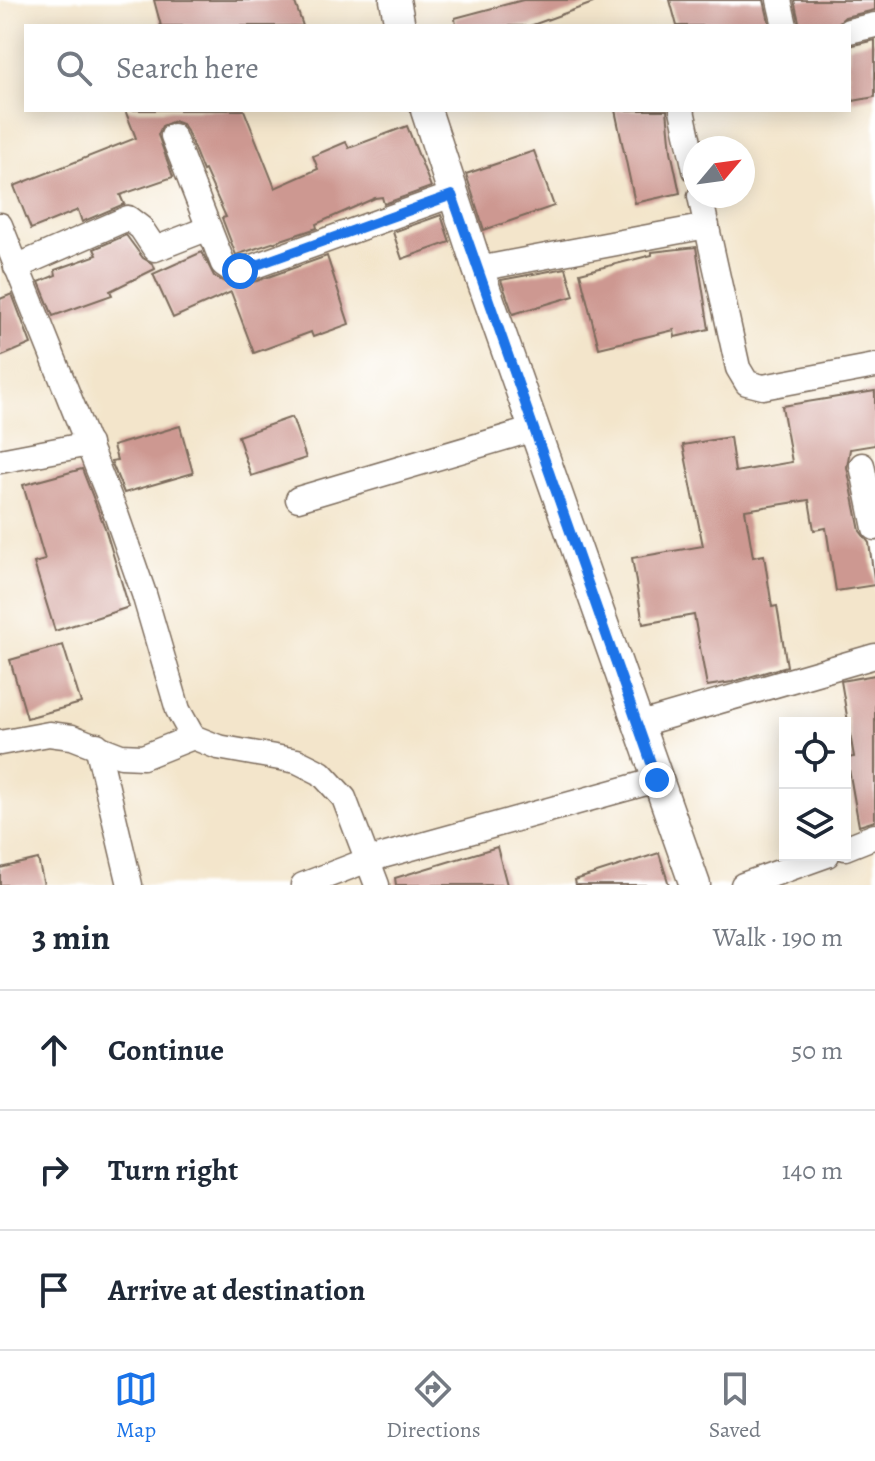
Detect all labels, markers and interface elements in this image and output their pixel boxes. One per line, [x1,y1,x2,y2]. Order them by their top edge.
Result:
search box [24,24,851,112]
icon: search [52,46,96,90]
text: Search here [116,48,259,88]
north arrow [683,136,755,208]
route start [222,253,258,289]
map controls [779,717,851,861]
button: locate [779,717,851,789]
route end [639,762,675,798]
button: layers [779,789,851,861]
text: 3 min [32,914,110,961]
text: Walk · 190 m [713,920,843,955]
icon: ahead [32,1028,76,1072]
text: Continue [108,1030,224,1070]
text: 50 m [791,1033,843,1068]
icon: right [32,1148,76,1192]
text: Turn right [108,1150,238,1190]
text: 140 m [782,1153,843,1188]
icon: arrive [32,1268,76,1312]
text: Arrive at destination [108,1270,365,1310]
tab: Map [114,1367,158,1445]
tab: Directions [386,1367,481,1445]
tab: Saved [709,1367,761,1445]

